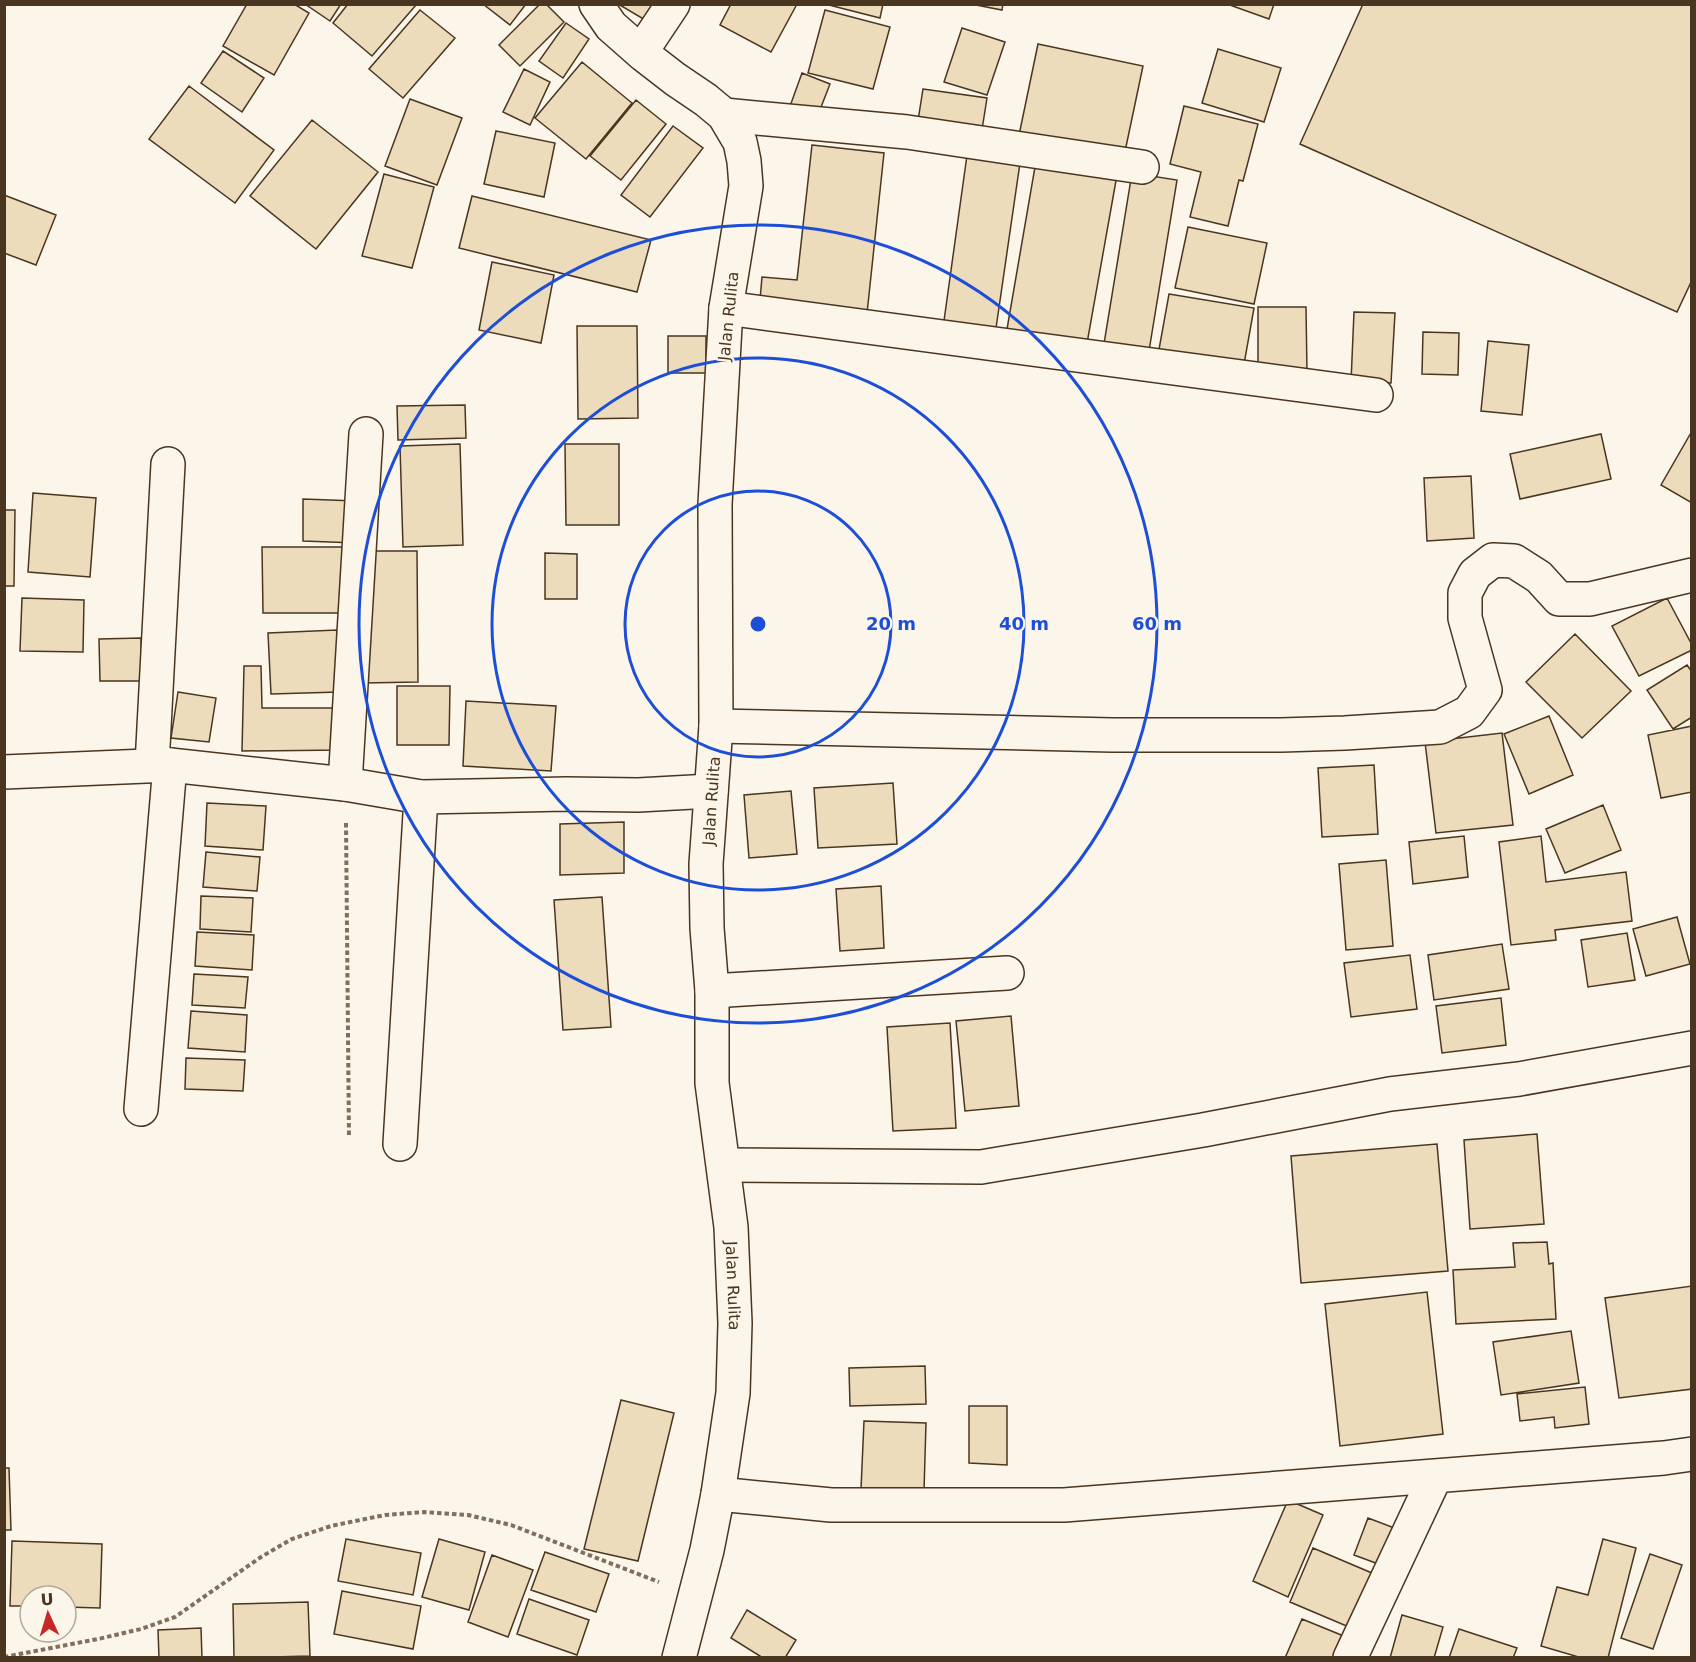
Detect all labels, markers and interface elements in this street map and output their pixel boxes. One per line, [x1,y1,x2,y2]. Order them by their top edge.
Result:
street label: Jalan Rulita [714,271,743,363]
text: 20 m [866,613,916,634]
text: 40 m [999,613,1049,634]
text: 60 m [1132,613,1182,634]
centre of rings [748,614,768,634]
street label: Jalan Rulita [699,756,724,847]
street label: Jalan Rulita [722,1240,744,1331]
north arrow [18,1584,78,1644]
text: U [40,1590,54,1609]

